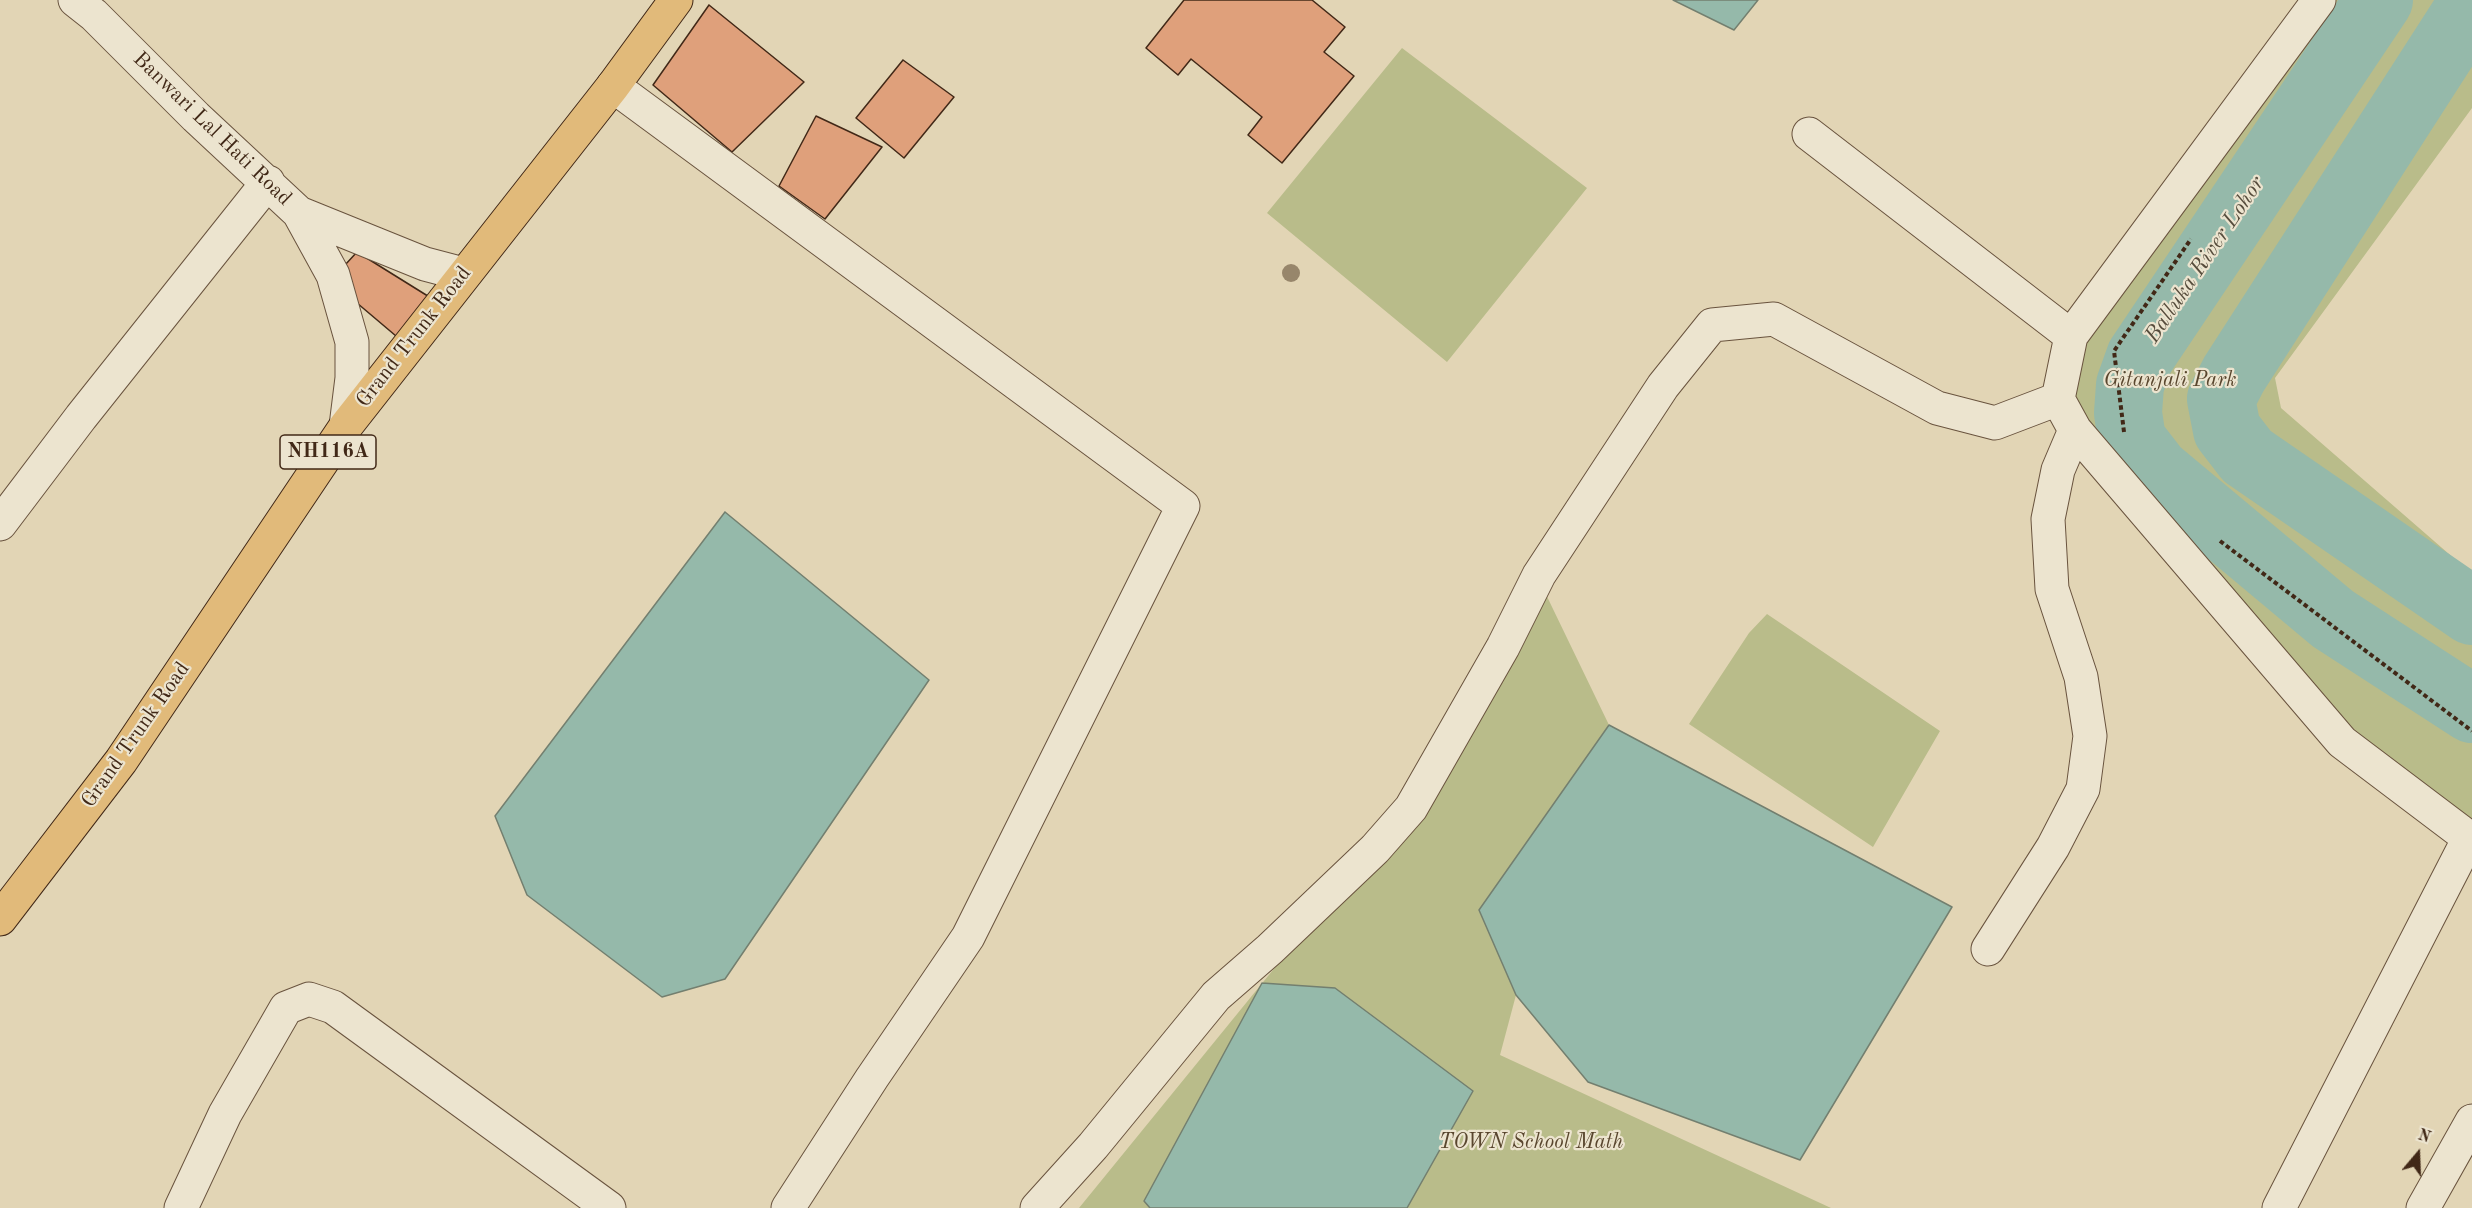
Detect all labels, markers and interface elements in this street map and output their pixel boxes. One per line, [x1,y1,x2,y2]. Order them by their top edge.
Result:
street label: Banwari Lal Hati Road [127,47,297,211]
water label: Balluka River Lohor [2139,172,2271,348]
street label: Grand Trunk Road [351,261,477,413]
park label: Gitanjali Park [2103,367,2237,393]
road number: NH116A [280,435,376,469]
street label: Grand Trunk Road [76,657,196,813]
north arrow [2388,1124,2448,1184]
text: N [2415,1127,2432,1147]
park label: TOWN School Math [1439,1129,1623,1155]

